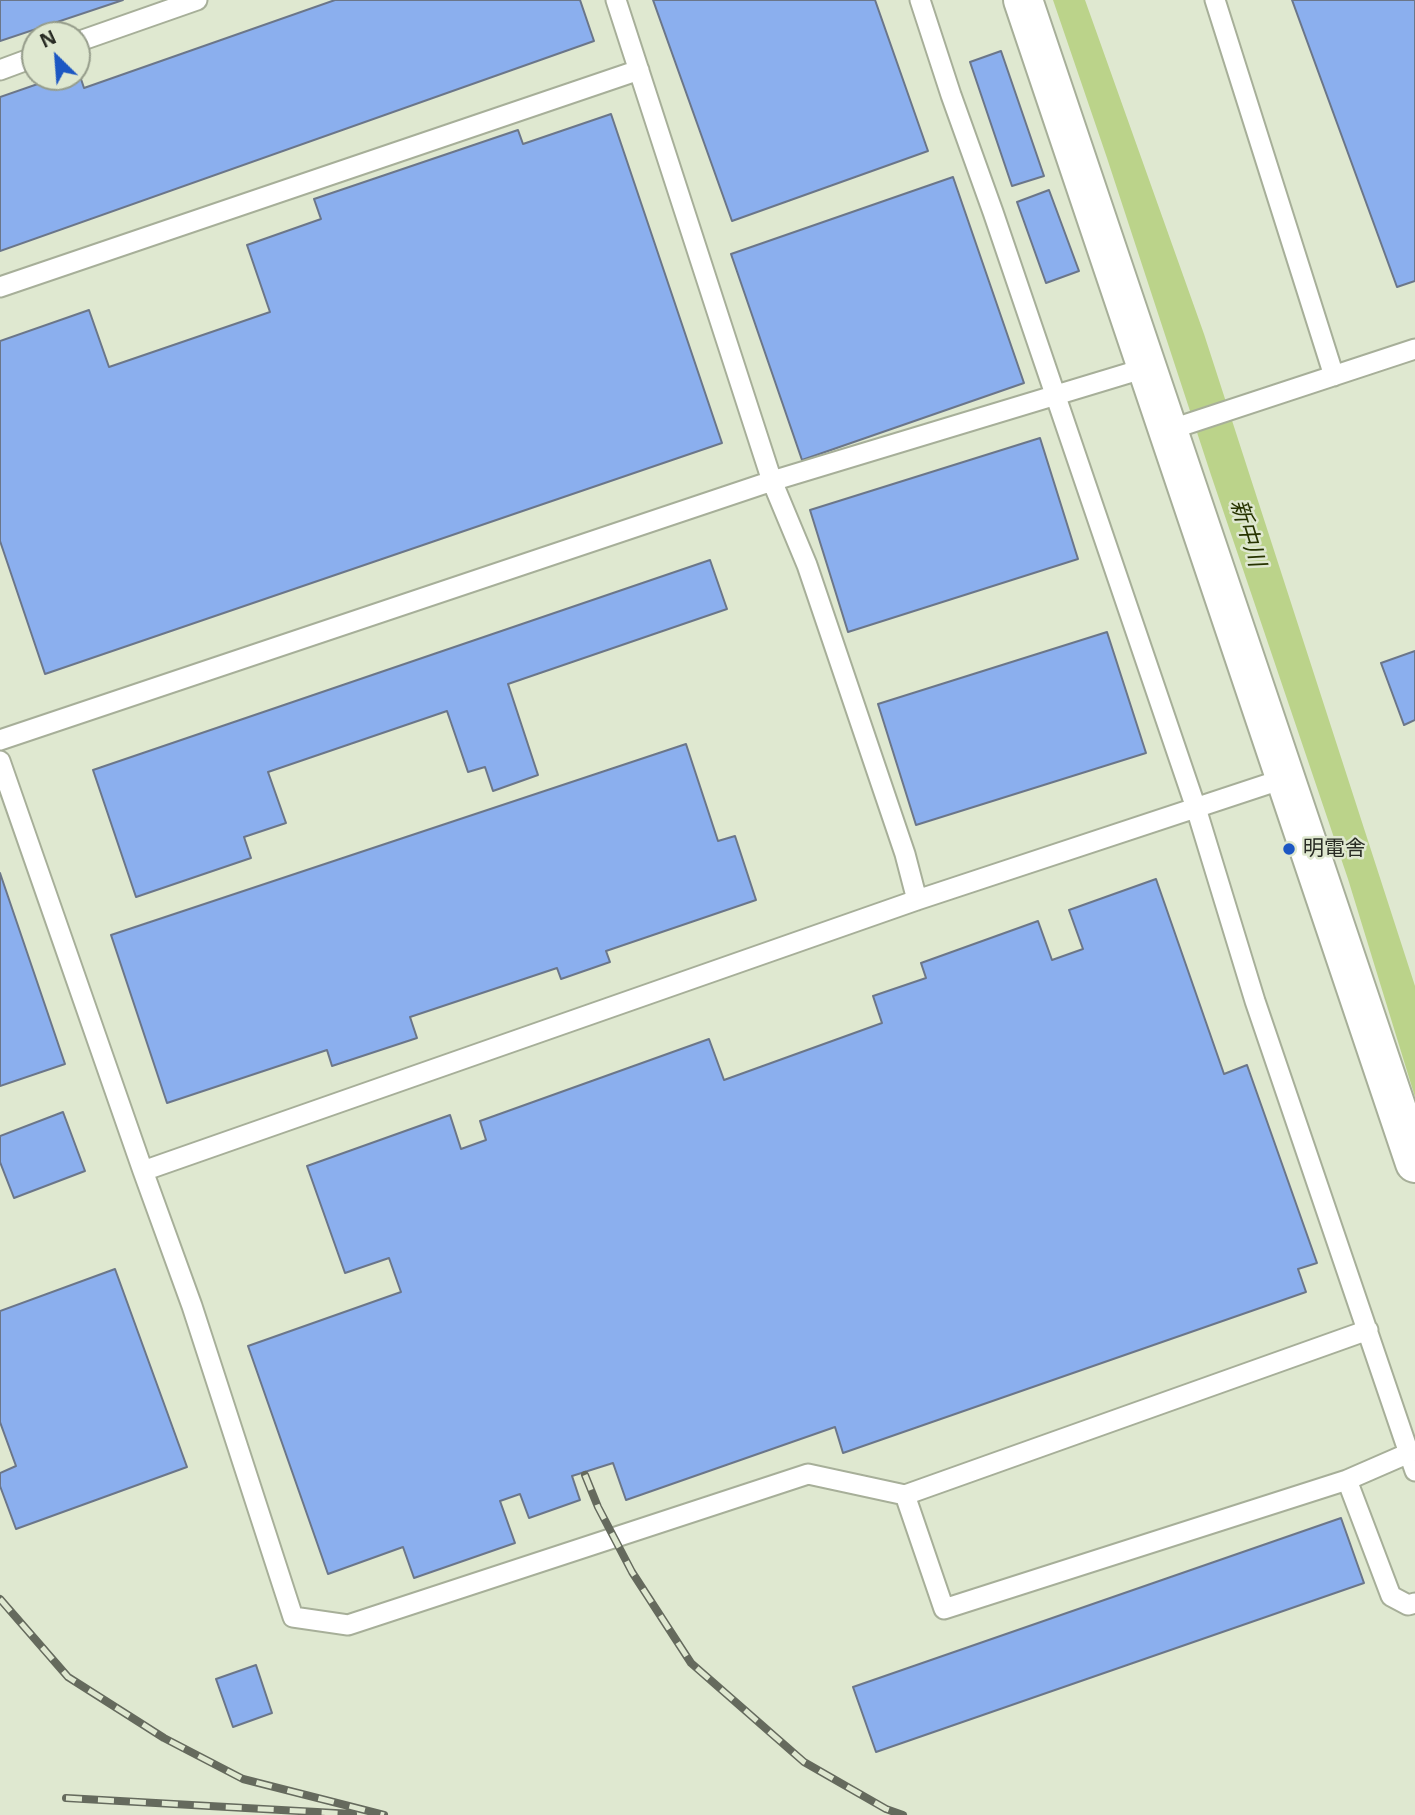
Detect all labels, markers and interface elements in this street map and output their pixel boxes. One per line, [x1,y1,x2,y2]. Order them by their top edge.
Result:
north arrow [21,21,91,91]
text: N [35,24,60,54]
water label: 新中川 [1224,496,1270,570]
place label: 明電舎 [1303,836,1366,862]
marker: 明電舎 [1281,841,1297,857]

